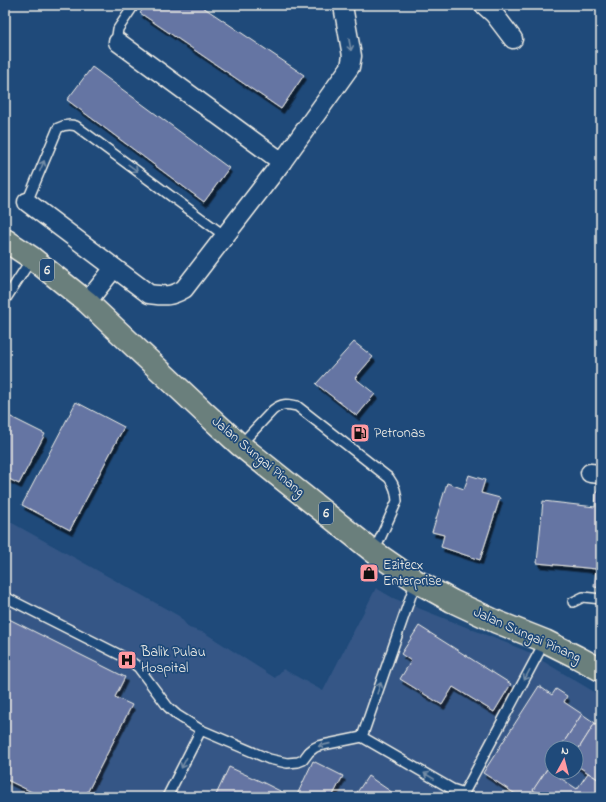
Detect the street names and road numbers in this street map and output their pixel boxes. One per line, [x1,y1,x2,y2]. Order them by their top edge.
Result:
road number: 6 [40,259,54,281]
street label: Jalan Sungai Pinang [206,412,309,503]
road number: 6 [319,502,333,524]
street label: Jalan Sungai Pinang [469,602,584,669]

